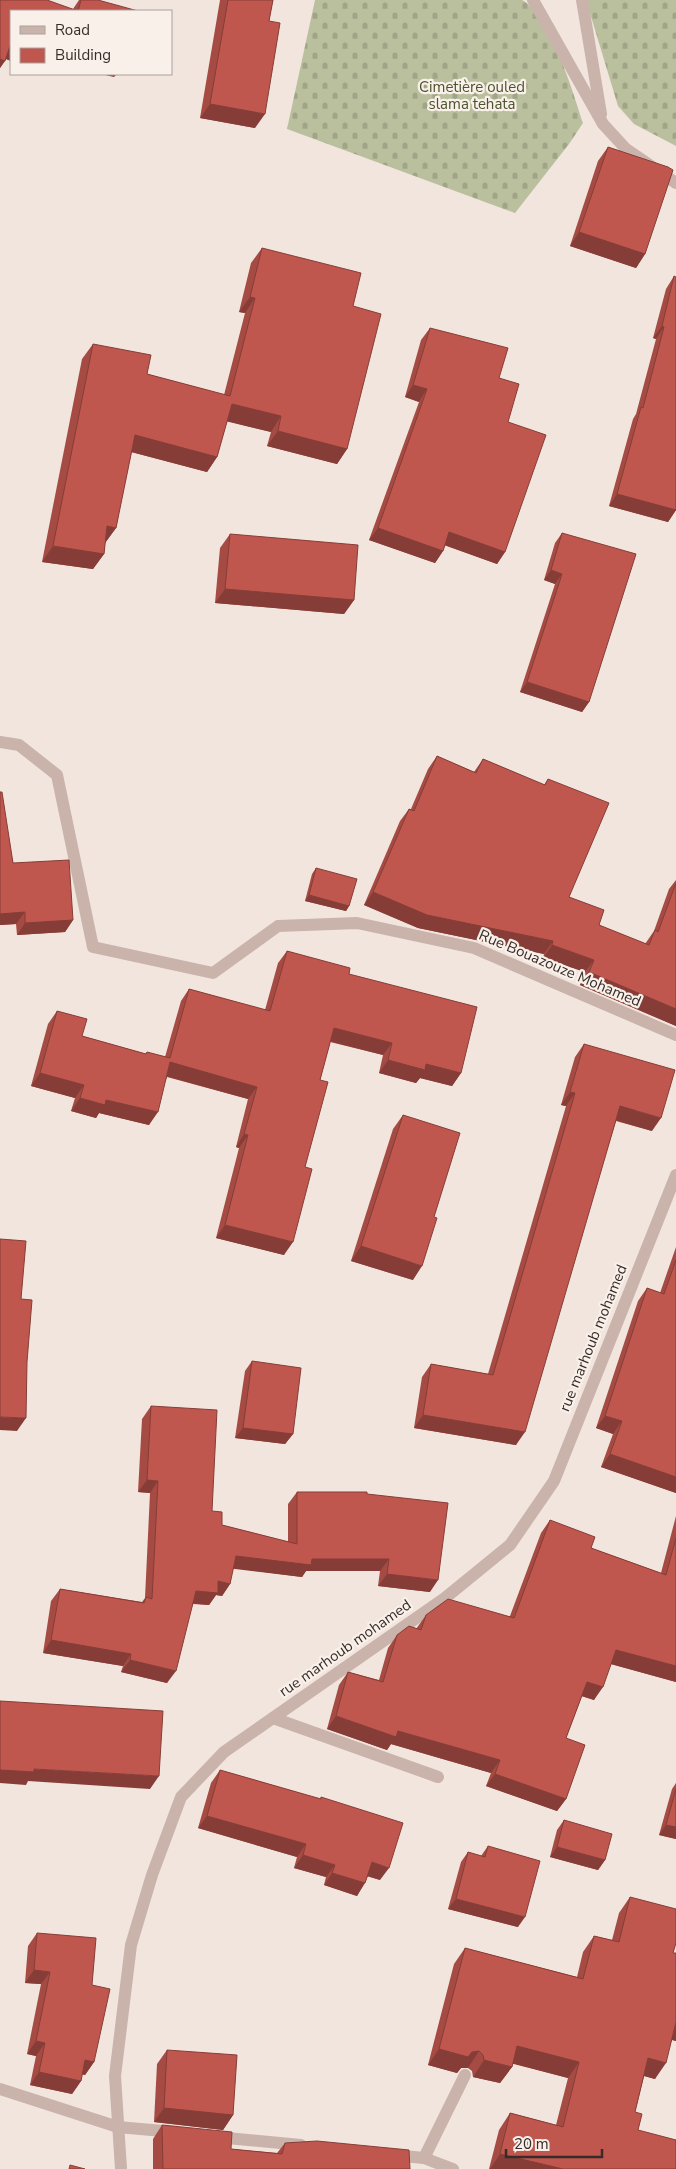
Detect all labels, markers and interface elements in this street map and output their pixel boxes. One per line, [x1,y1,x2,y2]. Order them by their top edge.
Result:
legend [10,10,172,75]
text: Road [55,20,90,40]
text: Building [55,45,111,65]
park label: Cimetière ouled slama tehata [419,77,525,114]
street label: Rue Bouazouze Mohamed [476,925,644,1011]
street label: rue marhoub mohamed [554,1262,632,1414]
street label: rue marhoub mohamed [275,1595,415,1701]
scale bar [506,2126,602,2158]
text: 20 m [514,2134,549,2154]

